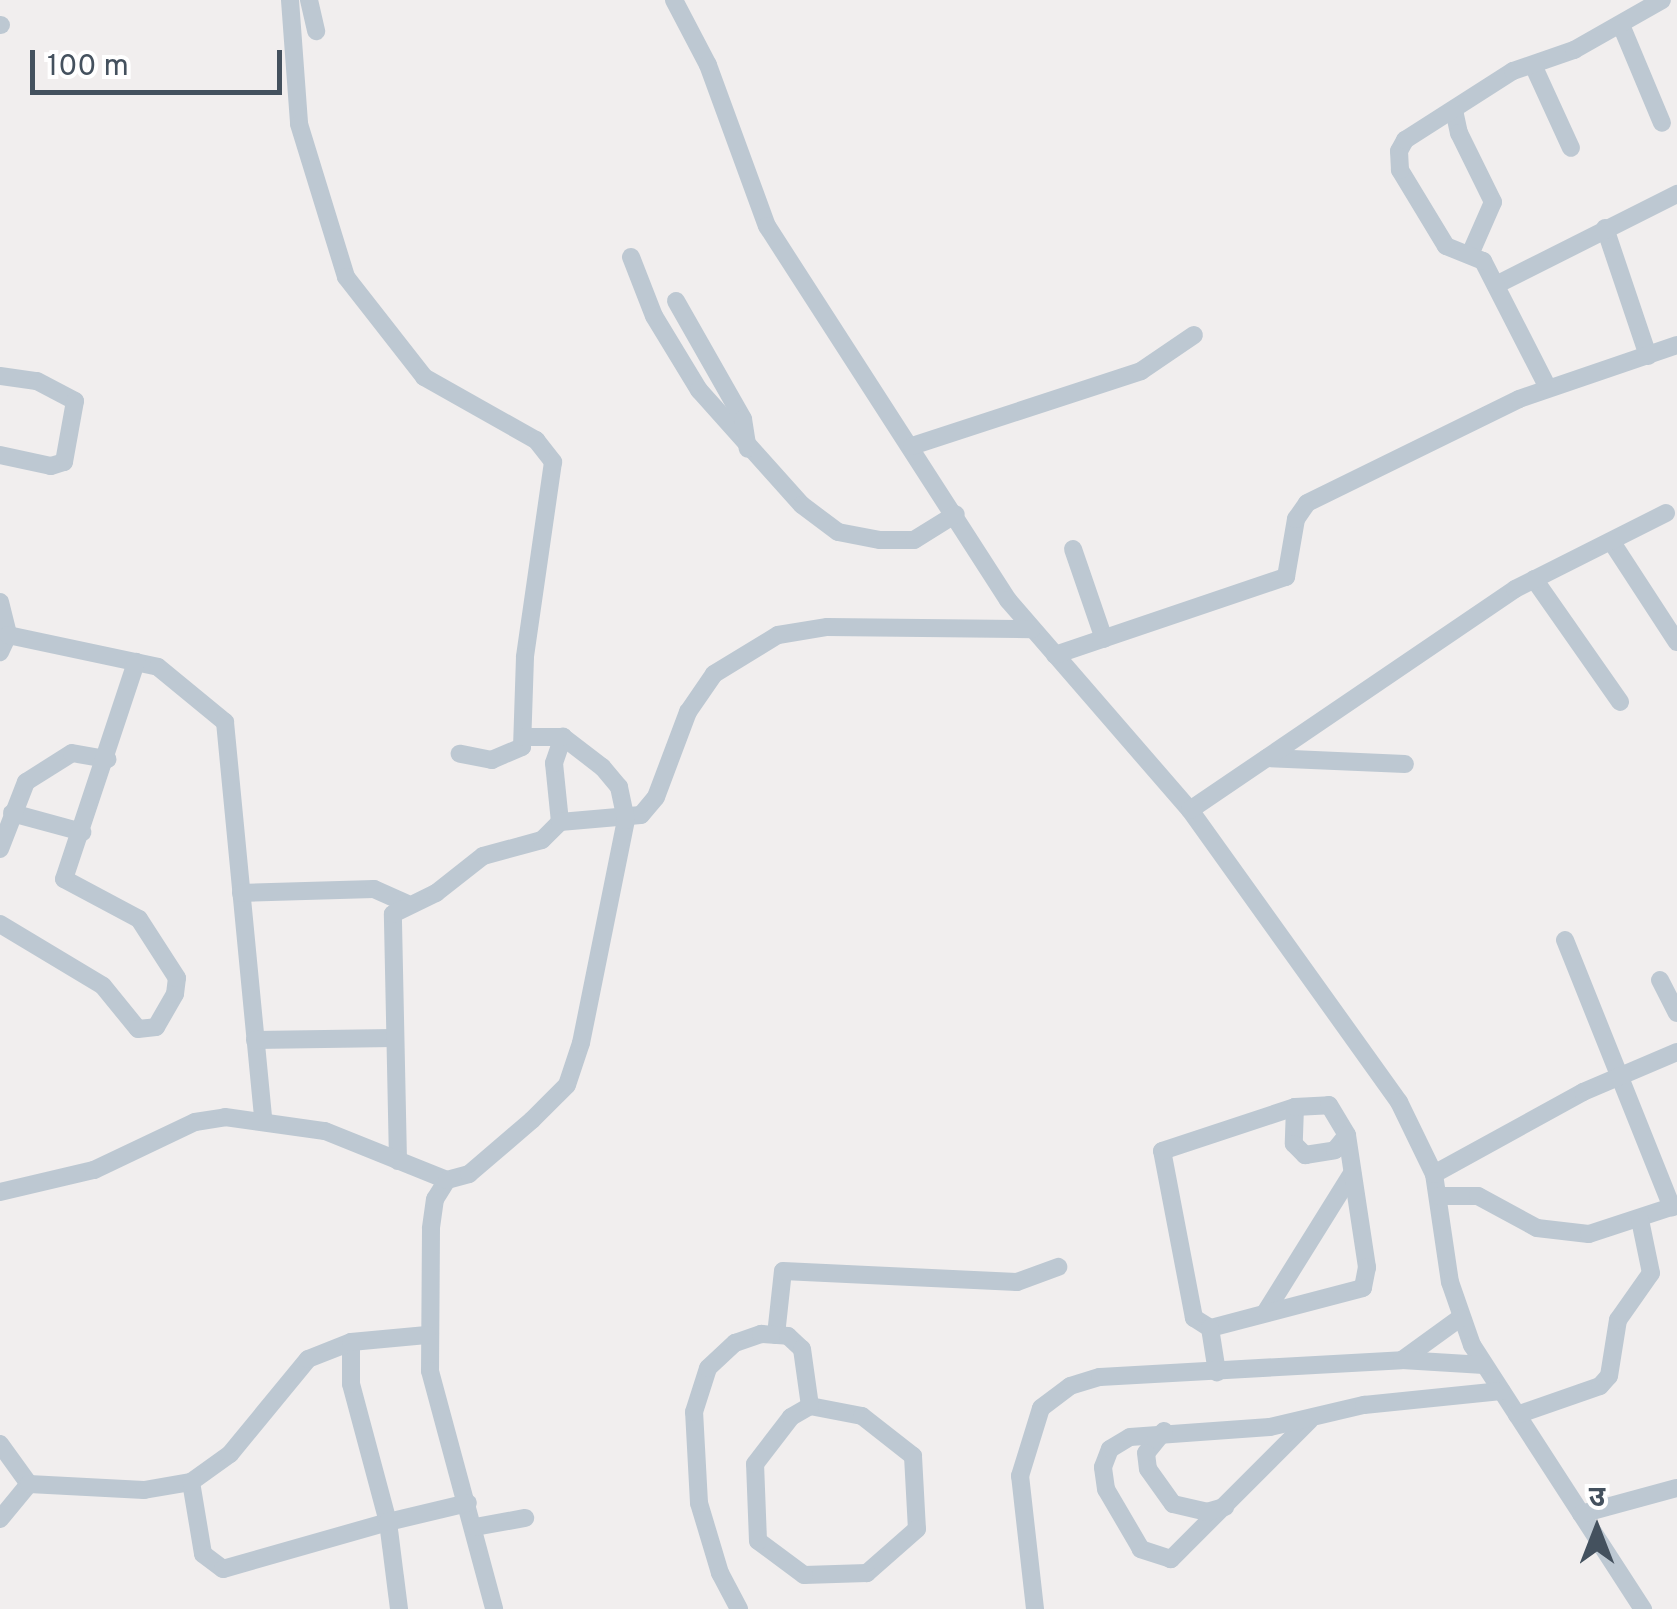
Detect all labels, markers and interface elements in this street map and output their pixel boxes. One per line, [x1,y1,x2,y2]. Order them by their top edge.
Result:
scale bar [35,30,288,92]
text: 100 m [47,49,129,86]
north arrow [1547,1479,1647,1579]
text: उ [1589,1481,1605,1517]

